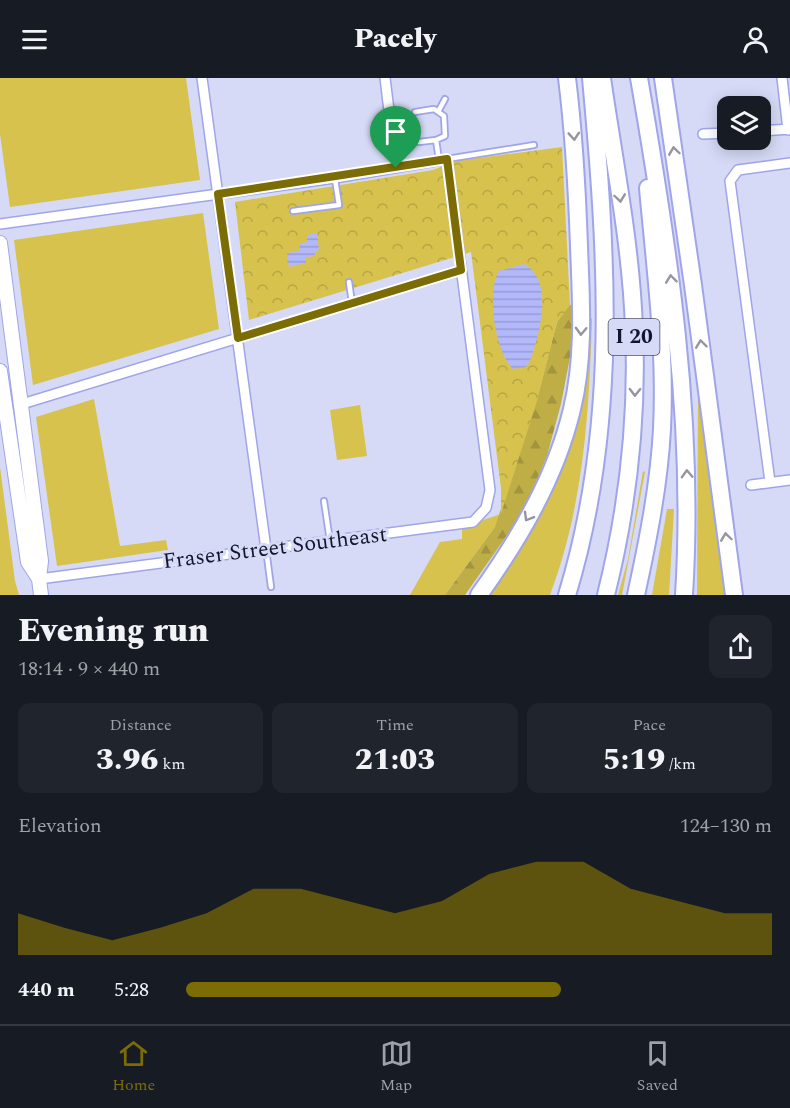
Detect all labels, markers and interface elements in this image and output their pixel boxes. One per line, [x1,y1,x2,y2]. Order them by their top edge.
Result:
text: Pacely [354,18,436,60]
icon: menu [18,23,51,56]
icon: person [739,23,772,56]
map controls [717,96,771,150]
button: layers [717,96,771,150]
pin [370,106,421,168]
icon: arrive [379,115,412,148]
one-way arrow [567,132,580,141]
one-way arrow [669,146,681,155]
one-way arrow [613,194,625,203]
one-way arrow [666,275,678,284]
road number: I 20 [608,319,660,355]
one-way arrow [574,326,587,335]
one-way arrow [695,339,708,348]
one-way arrow [628,388,641,397]
one-way arrow [680,469,693,478]
one-way arrow [524,510,536,521]
street label: Fraser Street Southeast [161,518,389,578]
one-way arrow [720,533,732,542]
text: Evening run [18,606,209,656]
button: share [709,615,772,678]
text: 18:14 · 9 × 440 m [18,654,160,684]
text: Distance [109,713,172,737]
text: Time [376,713,414,737]
text: Pace [633,713,666,737]
text: 3.96 [96,737,159,783]
text: 21:03 [355,737,435,783]
text: 5:19 [603,737,665,783]
text: km [159,752,185,776]
text: /km [665,752,696,776]
text: Elevation [18,811,102,841]
text: 124–130 m [680,811,772,841]
text: 440 m [18,975,75,1005]
text: 5:28 [114,975,149,1005]
tab: Home [112,1037,155,1097]
tab: Map [380,1037,413,1097]
tab: Saved [637,1037,678,1097]

